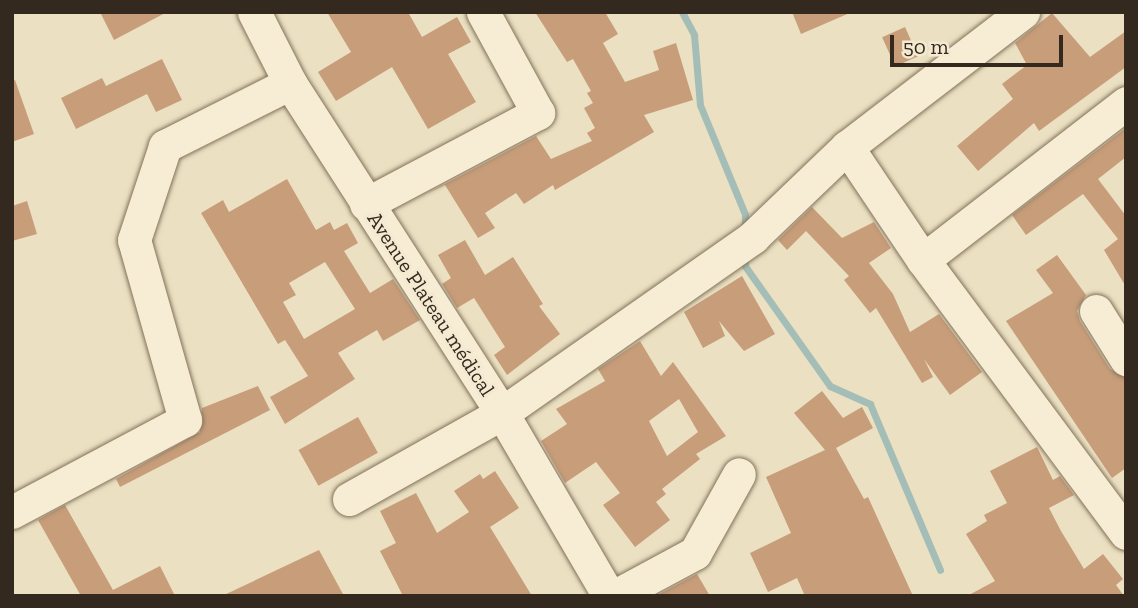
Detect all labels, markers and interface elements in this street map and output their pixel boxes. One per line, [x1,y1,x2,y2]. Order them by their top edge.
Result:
scale bar [893,21,1066,65]
text: 50 m [903,34,949,59]
street label: Avenue Plateau médical [362,207,500,401]

